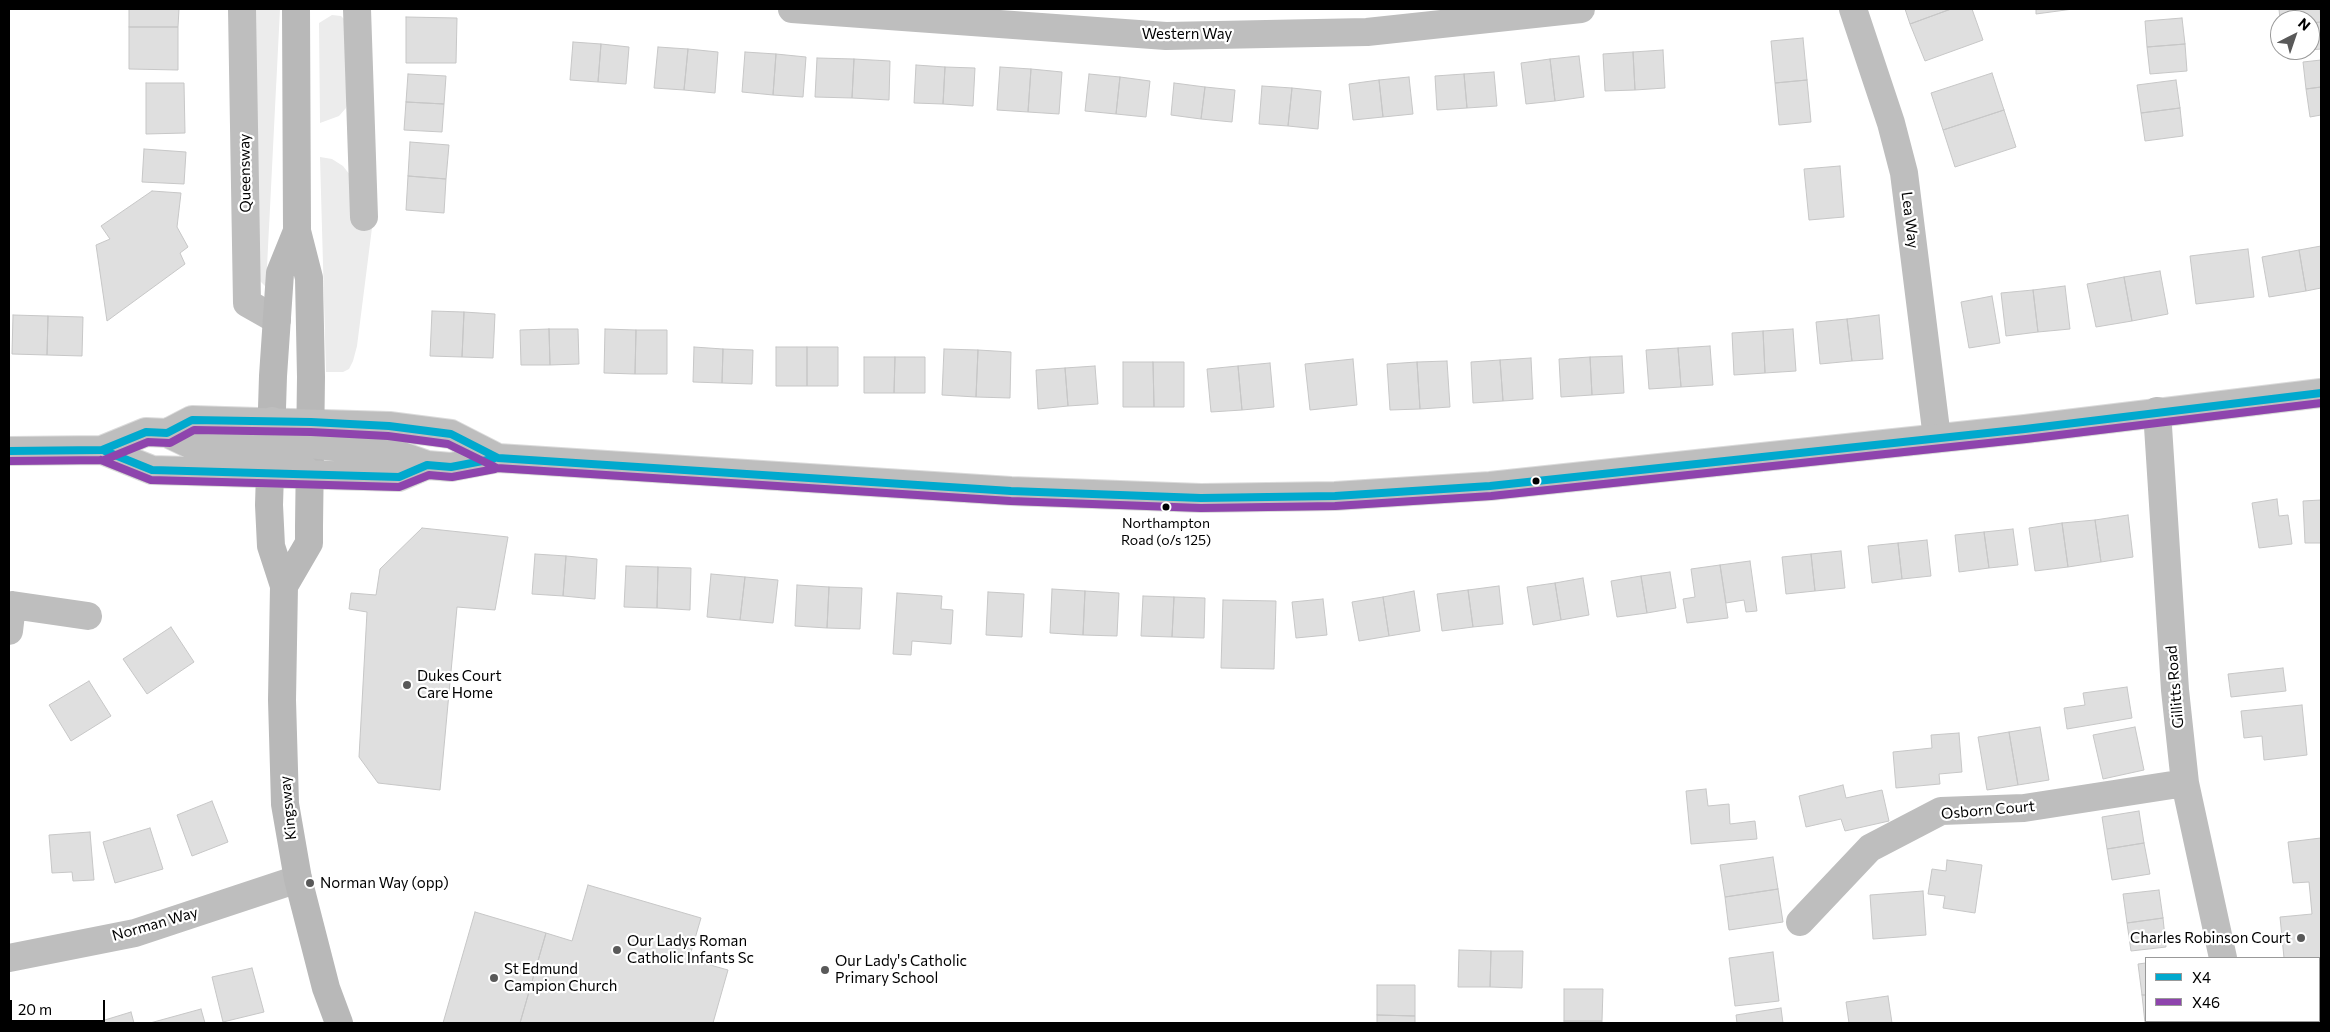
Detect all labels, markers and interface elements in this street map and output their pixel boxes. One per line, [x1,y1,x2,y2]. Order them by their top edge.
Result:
north arrow [2270,10,2320,60]
text: N [2295,14,2314,34]
street label: Western Way [1142,25,1232,43]
street label: Queensway [235,133,255,213]
street label: Lea Way [1898,191,1922,249]
unlabelled marker [1531,476,1541,486]
marker: Northampton Road (o/s 125) [1161,502,1171,512]
place label: Northampton Road (o/s 125) [1121,515,1211,548]
street label: Gillitts Road [2162,645,2188,729]
place label: Dukes Court Care Home [417,667,502,702]
marker: Dukes Court Care Home [401,679,413,691]
street label: Kingsway [276,775,300,841]
street label: Osborn Court [1940,797,2036,823]
place label: Norman Way (opp) [320,874,449,892]
marker: Norman Way (opp) [304,877,316,889]
street label: Norman Way [110,903,200,945]
place label: Charles Robinson Court [2130,929,2291,947]
place label: Our Ladys Roman Catholic Infants Sc [627,932,754,967]
marker: Charles Robinson Court [2295,932,2307,944]
marker: Our Ladys Roman Catholic Infants Sc [611,944,623,956]
place label: Our Lady's Catholic Primary School [835,952,967,987]
legend [2145,957,2320,1022]
place label: St Edmund Campion Church [504,960,617,995]
marker: Our Lady's Catholic Primary School [819,964,831,976]
text: X4 [2192,968,2211,986]
marker: St Edmund Campion Church [488,972,500,984]
scale bar [12,990,108,1022]
text: X46 [2192,993,2220,1011]
text: 20 m [18,1000,52,1018]

